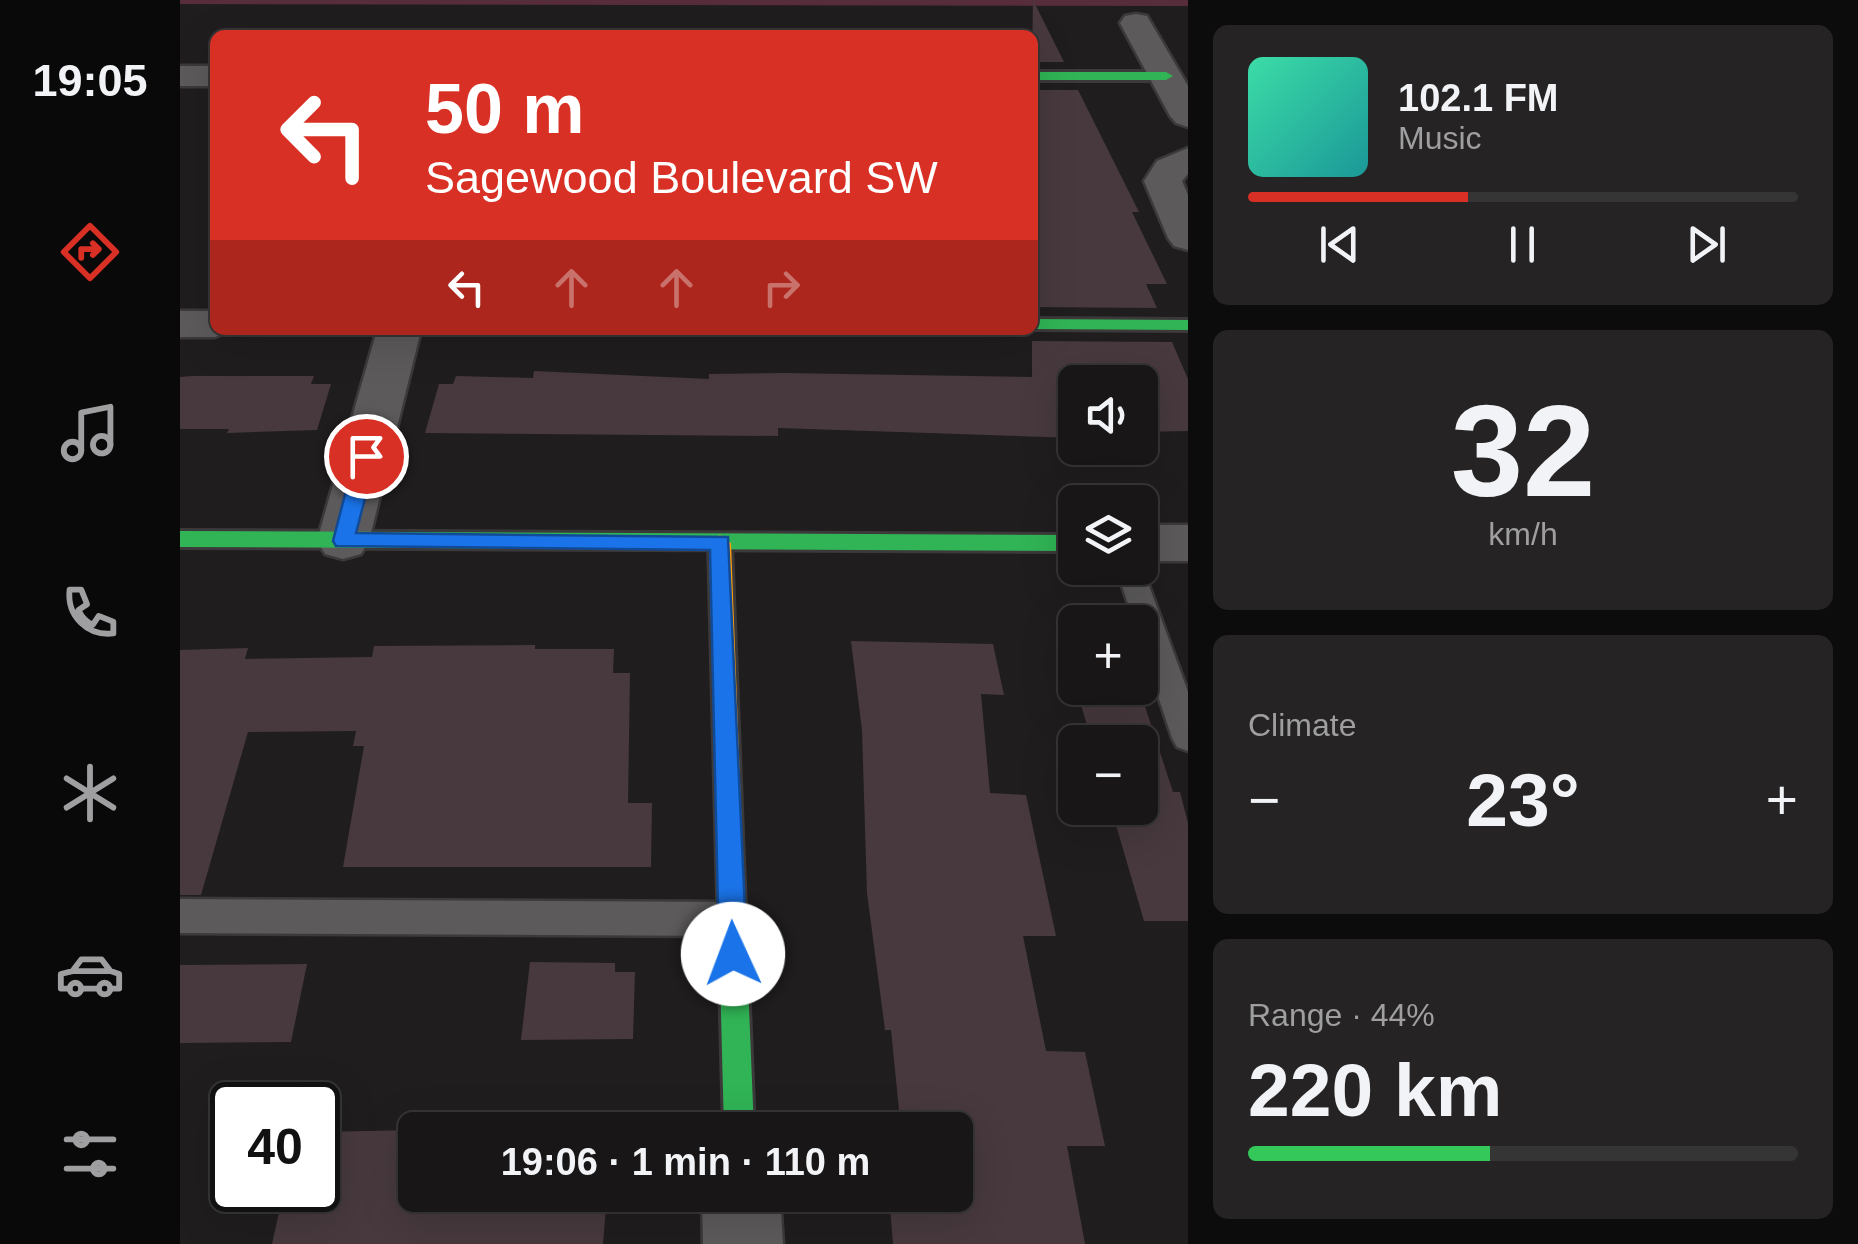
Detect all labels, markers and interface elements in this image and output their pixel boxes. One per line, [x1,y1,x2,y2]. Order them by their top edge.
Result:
text: 19:05 [32,55,148,106]
icon: left [260,70,390,200]
text: 50 m [425,70,585,148]
text: 102.1 FM [1398,77,1559,119]
text: Music [1398,120,1482,156]
text: Sagewood Boulevard SW [425,152,938,203]
icon: directions [55,217,125,287]
icon: previous [1312,217,1367,272]
icon: pause [1495,217,1550,272]
icon: next [1679,217,1734,272]
icon: left [439,260,494,315]
icon: ahead [544,260,599,315]
icon: ahead [649,260,704,315]
icon: right [754,260,809,315]
map controls [1058,365,1158,825]
button: sound [1058,365,1158,465]
text: 32 [1451,378,1595,524]
icon: music [55,398,125,468]
pin [324,414,409,499]
icon: arrive [339,429,394,484]
button: layers [1058,485,1158,585]
text: km/h [1488,516,1558,552]
icon: phone [55,578,125,648]
button: + [1058,605,1158,705]
text: Climate [1248,707,1356,743]
button: − [1058,725,1158,825]
icon: climate [55,758,125,828]
text: 23° [1466,758,1580,842]
text: − [1248,769,1280,831]
text: + [1766,769,1798,831]
position arrow [681,902,785,1006]
icon: car [55,939,125,1009]
text: Range · 44% [1248,997,1435,1033]
text: 220 km [1248,1048,1502,1132]
speed limit sign: 40 [210,1082,340,1212]
icon: filters [55,1119,125,1189]
text: 19:06 · 1 min · 110 m [501,1141,870,1183]

